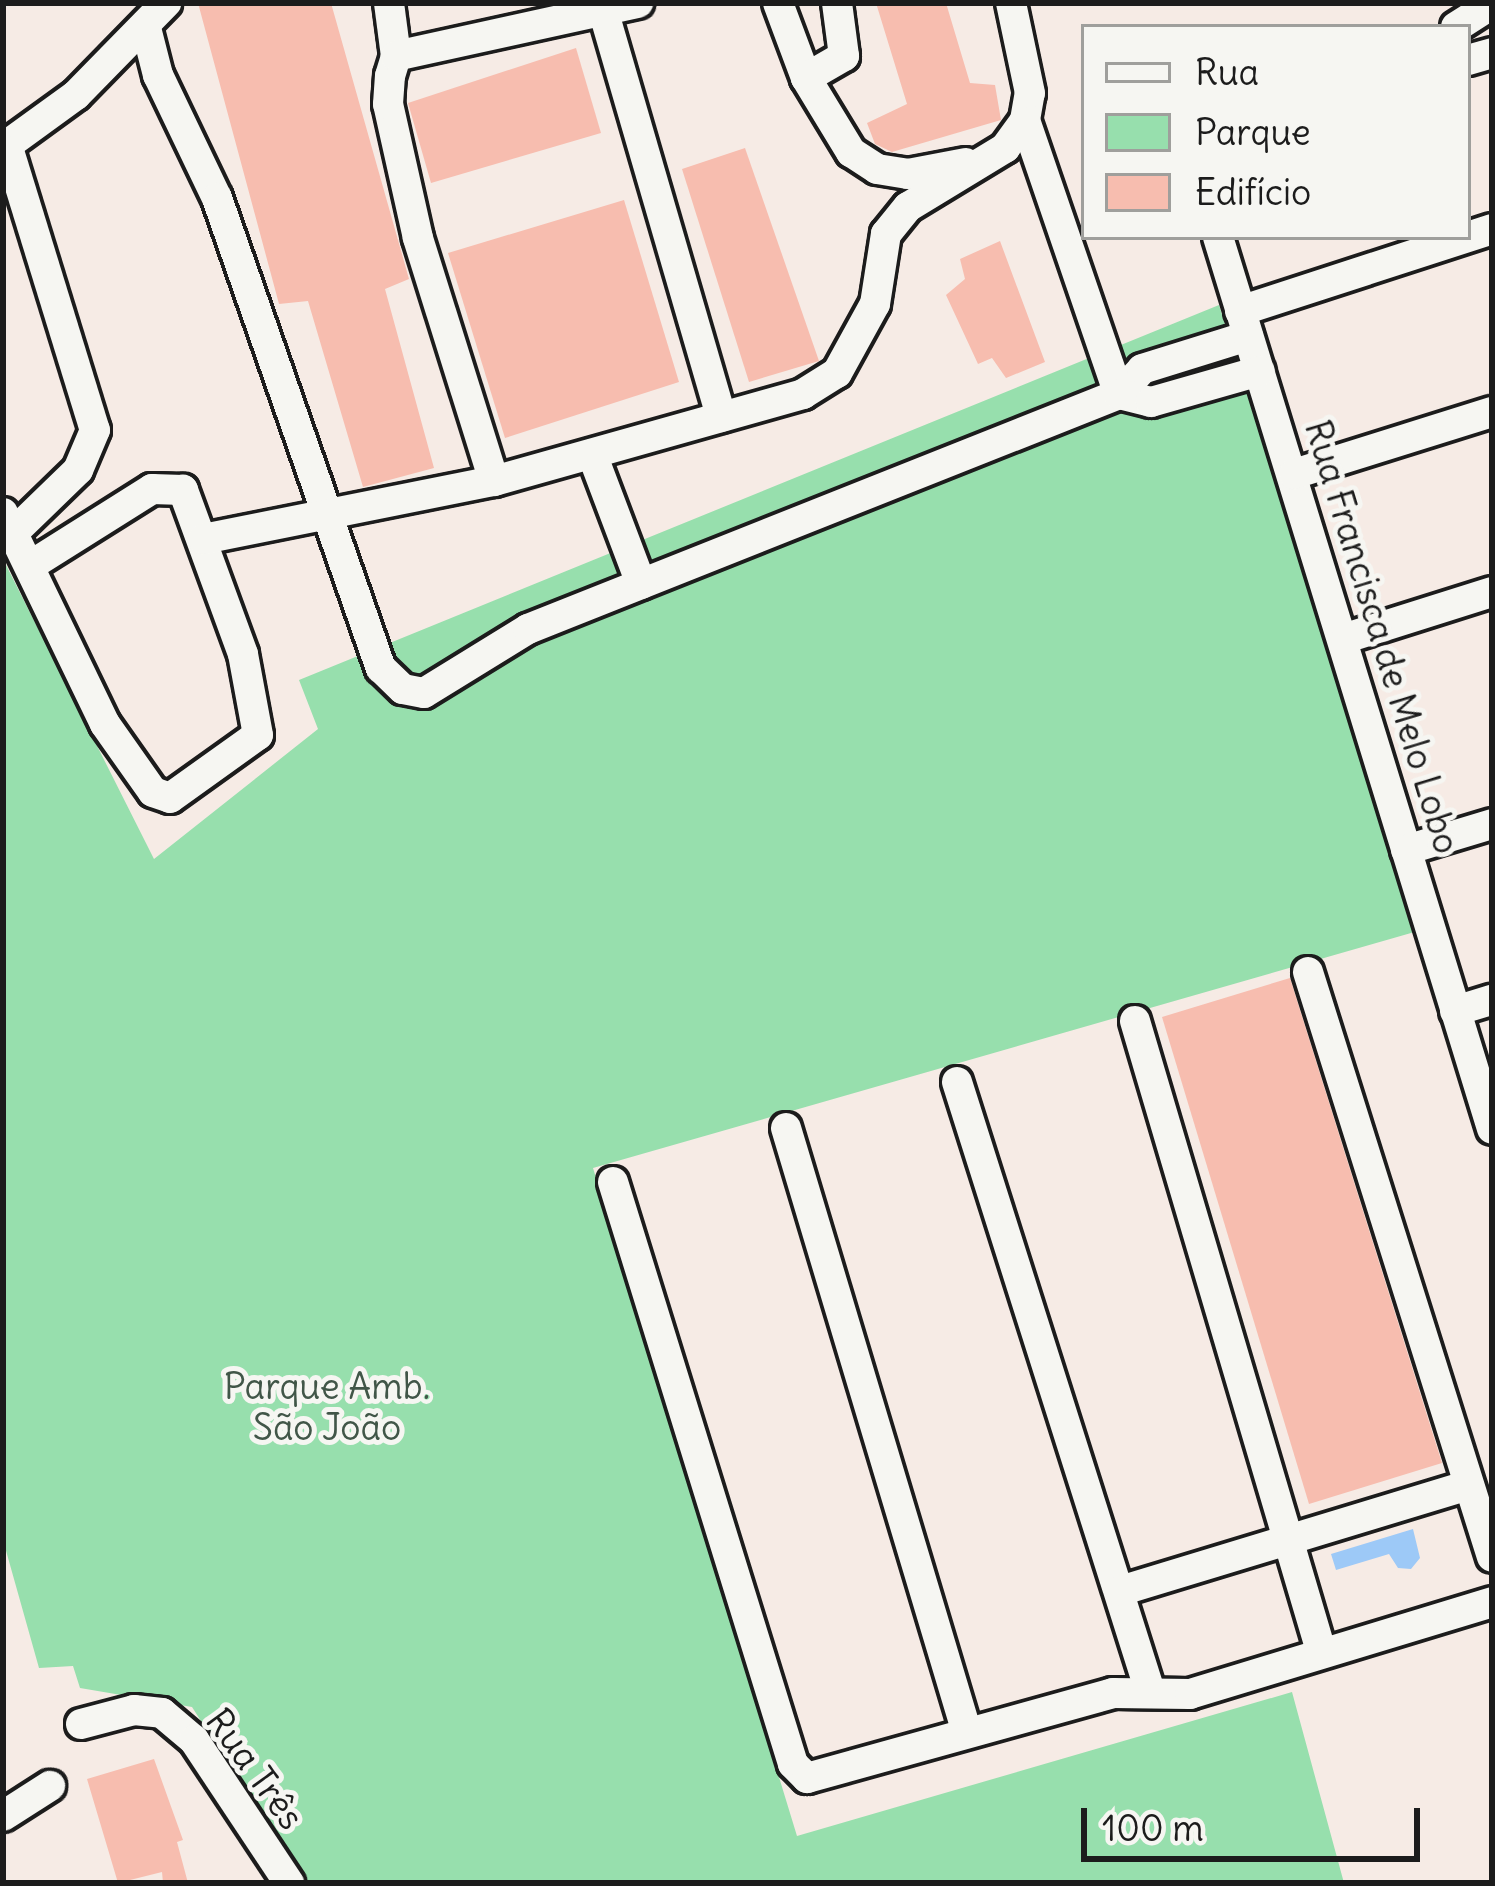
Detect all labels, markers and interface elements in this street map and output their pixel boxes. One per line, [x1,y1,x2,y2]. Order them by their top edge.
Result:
legend [1081,24,1471,240]
text: Rua [1195,50,1259,95]
text: Parque [1195,110,1311,155]
text: Edifício [1195,170,1311,215]
street label: Rua Francisca de Melo Lobo [1295,415,1469,859]
park label: Parque Amb. São João [224,1364,430,1449]
street label: Rua Três [197,1700,313,1838]
scale bar [1087,1784,1426,1858]
text: 100 m [1102,1806,1204,1851]

